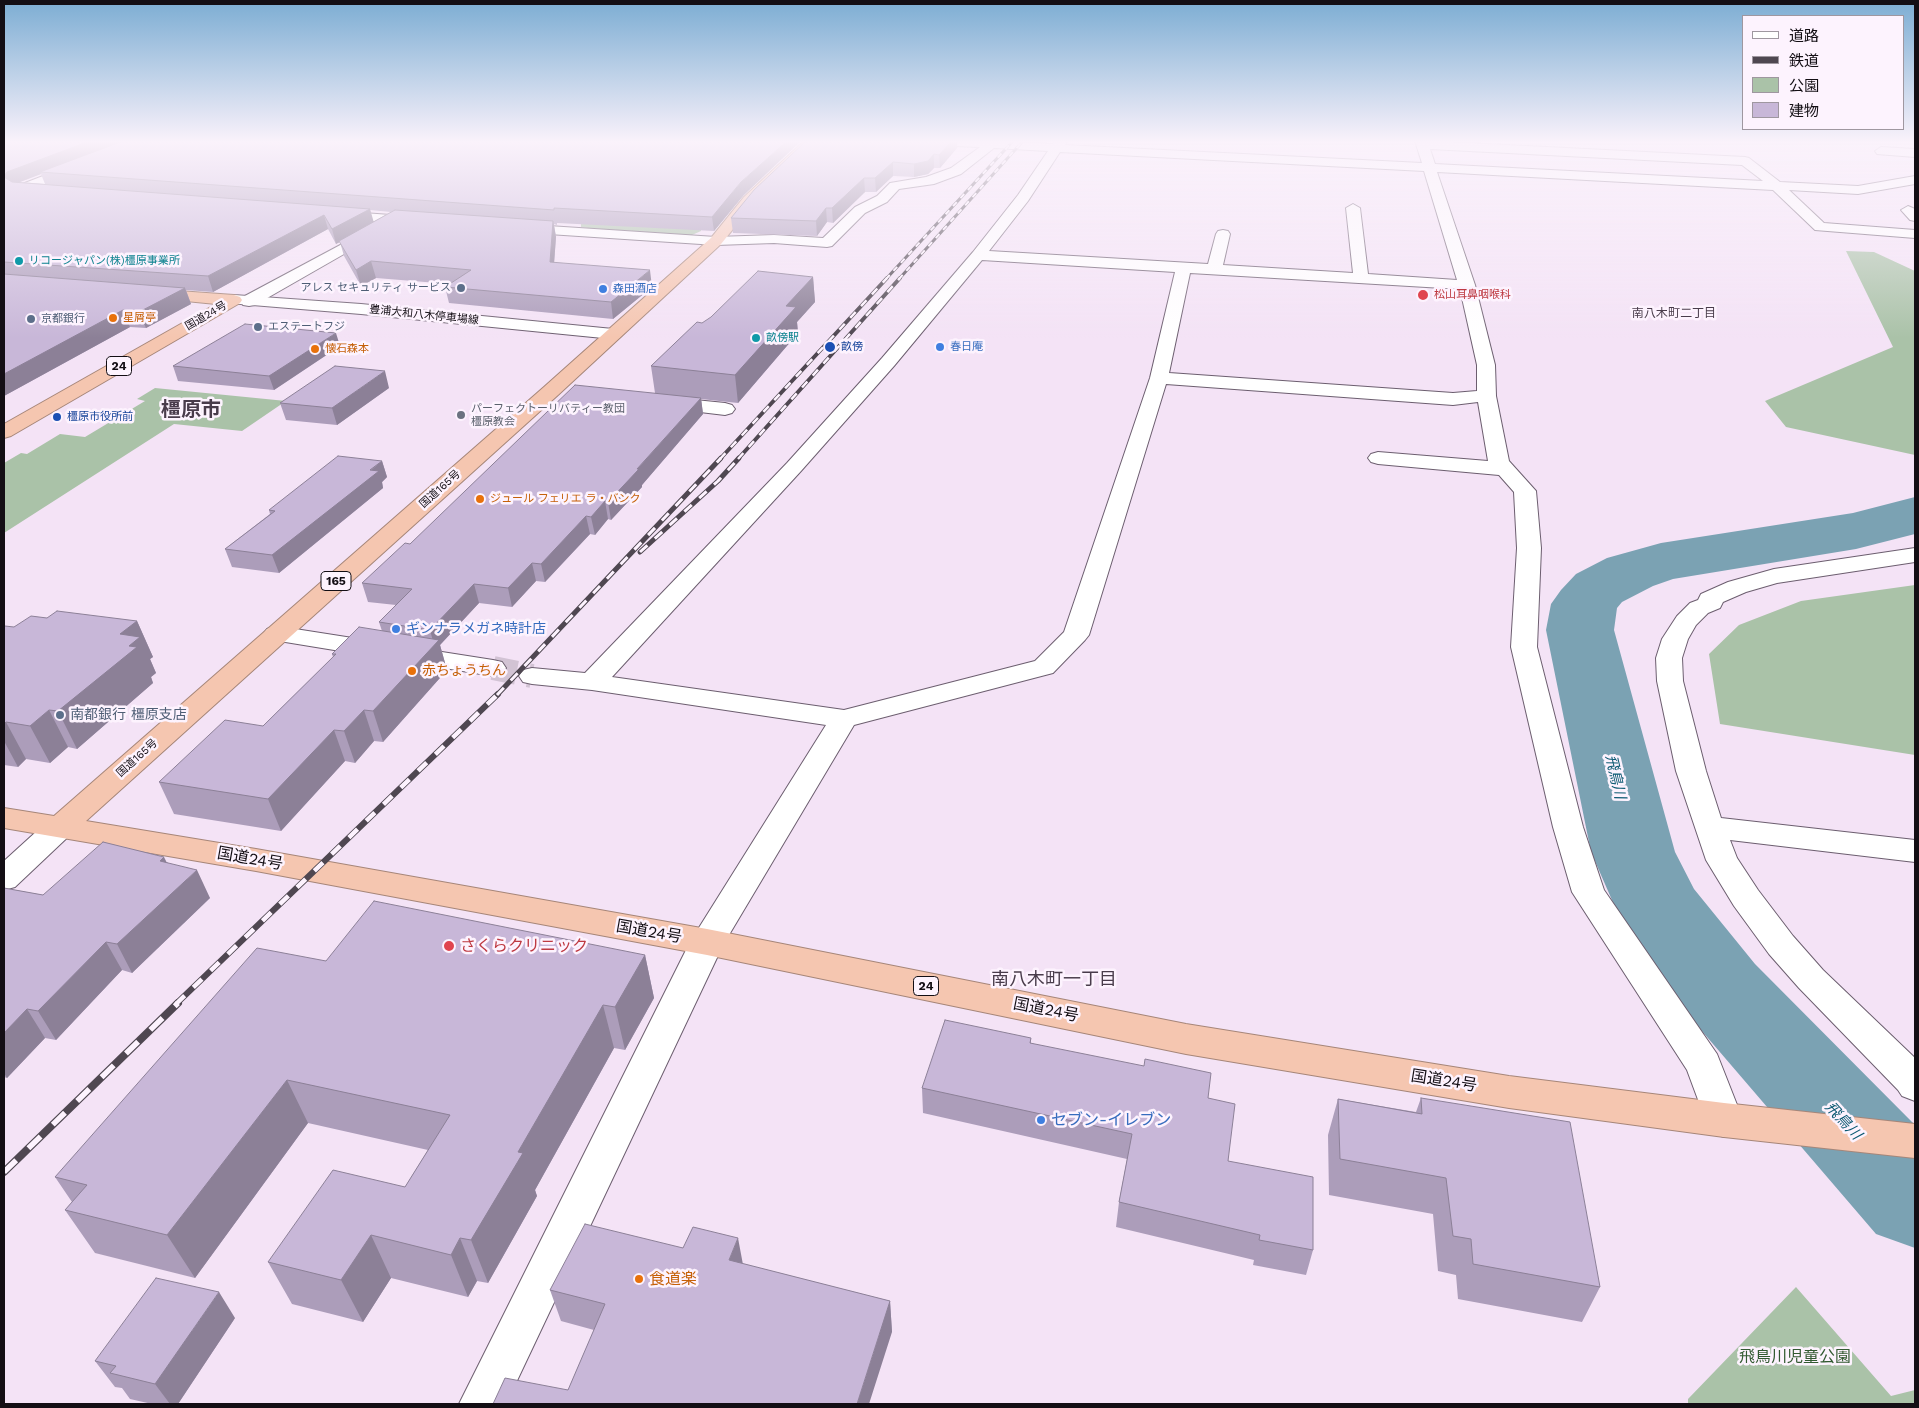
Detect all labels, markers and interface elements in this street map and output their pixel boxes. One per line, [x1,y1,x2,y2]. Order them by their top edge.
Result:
legend [1742,15,1904,130]
text: 道路 [1789,27,1819,45]
text: 鉄道 [1789,52,1819,70]
text: 公園 [1789,77,1819,95]
text: 建物 [1789,102,1819,120]
place label: リコージャパン(株)橿原事業所 [29,254,180,268]
marker: リコージャパン(株)橿原事業所 [13,255,25,267]
place label: アレス セキュリティ サービス [300,281,451,295]
marker: アレス セキュリティ サービス [455,282,467,294]
place label: 森田酒店 [613,282,657,296]
marker: 森田酒店 [597,283,609,295]
marker: 松山耳鼻咽喉科 [1416,288,1430,302]
place label: 松山耳鼻咽喉科 [1434,288,1511,302]
street label: 国道24号 [183,299,229,333]
street label: 豊浦大和八木停車場線 [369,303,479,327]
district label: 南八木町二丁目 [1632,306,1716,320]
place label: 星屑亭 [123,311,156,325]
place label: 京都銀行 [41,312,85,326]
marker: 星屑亭 [107,312,119,324]
marker: 京都銀行 [25,313,37,325]
place label: エステートフジ [268,320,345,334]
marker: エステートフジ [252,321,264,333]
place label: 畝傍駅 [766,331,799,345]
marker: 畝傍駅 [750,332,762,344]
marker: 畝傍 [823,340,837,354]
place label: 畝傍 [841,340,863,354]
place label: 春日庵 [950,340,983,354]
marker: 春日庵 [934,341,946,353]
place label: 懐石森本 [325,342,369,356]
marker: 懐石森本 [309,343,321,355]
road number: 24 [106,356,132,376]
district label: 橿原市 [161,398,221,422]
place label: パーフェクトーリバティー教団 橿原教会 [471,402,625,428]
marker: パーフェクトーリバティー教団 橿原教会 [455,409,467,421]
place label: 橿原市役所前 [67,410,133,424]
marker: 橿原市役所前 [51,411,63,423]
street label: 国道165号 [417,467,463,511]
place label: ジュール フェリエ ラ・バンク [490,492,641,506]
marker: ジュール フェリエ ラ・バンク [474,493,486,505]
road number: 165 [321,572,351,590]
place label: ギンナラメガネ時計店 [406,621,546,637]
marker: ギンナラメガネ時計店 [390,623,402,635]
place label: 赤ちょうちん [422,663,506,679]
marker: 赤ちょうちん [406,665,418,677]
place label: 南都銀行 橿原支店 [70,707,187,723]
marker: 南都銀行 橿原支店 [54,709,66,721]
street label: 国道165号 [114,736,160,780]
water label: 飛鳥川 [1601,753,1629,801]
street label: 国道24号 [216,844,284,874]
street label: 国道24号 [615,917,683,947]
place label: さくらクリニック [460,936,588,956]
marker: さくらクリニック [442,939,456,953]
district label: 南八木町一丁目 [991,969,1117,991]
road number: 24 [914,976,938,996]
street label: 国道24号 [1011,994,1081,1026]
street label: 国道24号 [1410,1066,1478,1096]
water label: 飛鳥川 [1821,1098,1865,1144]
place label: セブン-イレブン [1051,1110,1171,1130]
marker: セブン-イレブン [1035,1114,1047,1126]
place label: 食道楽 [649,1269,697,1289]
marker: 食道楽 [633,1273,645,1285]
park label: 飛鳥川児童公園 [1739,1347,1851,1367]

